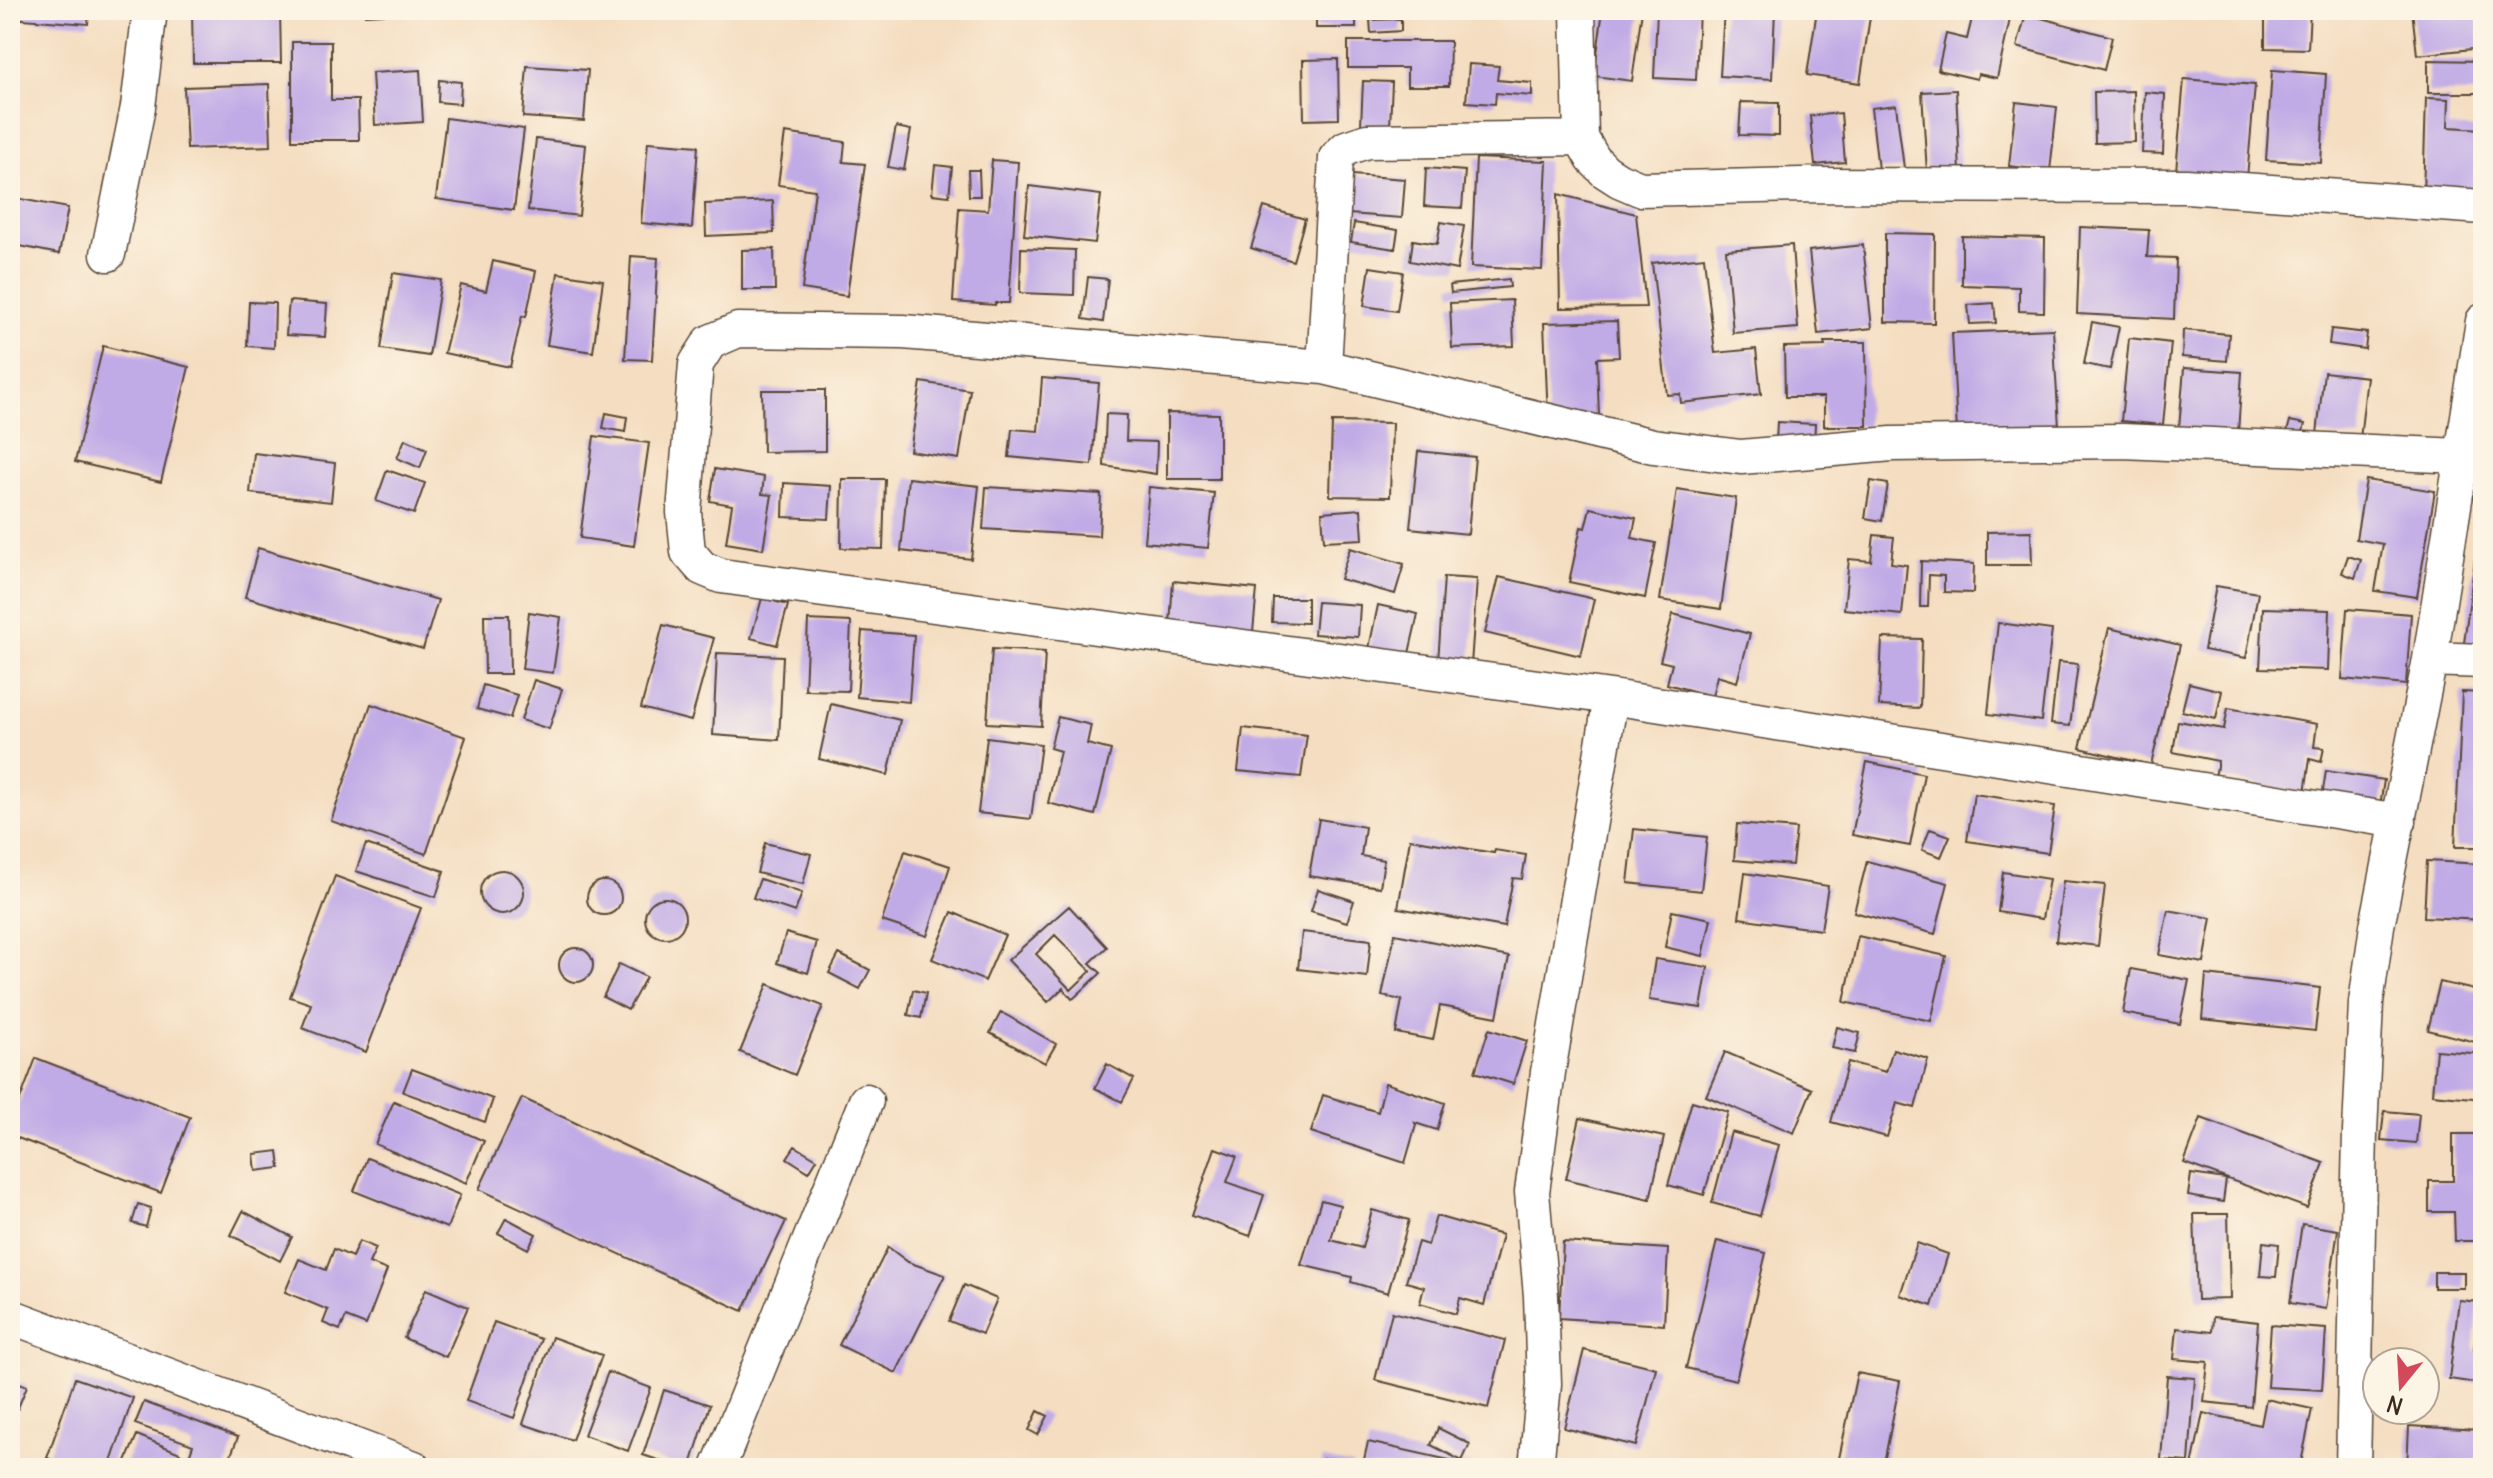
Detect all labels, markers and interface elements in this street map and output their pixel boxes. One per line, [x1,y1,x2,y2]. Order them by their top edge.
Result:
north arrow [2361,1346,2441,1426]
text: N [2383,1389,2406,1421]

